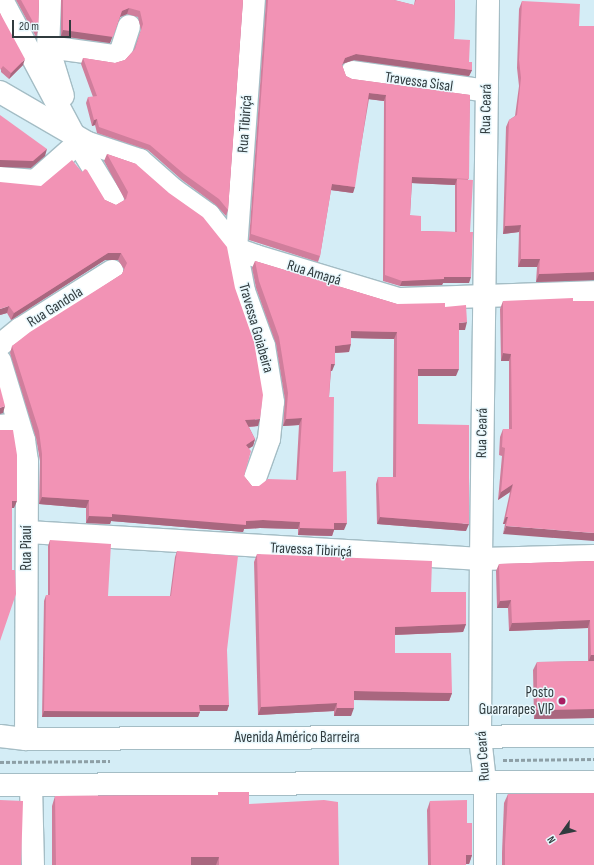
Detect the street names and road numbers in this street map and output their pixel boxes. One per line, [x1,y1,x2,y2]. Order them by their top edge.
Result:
street label: Travessa Sisal [384,68,454,96]
street label: Rua Ceará [477,84,495,134]
street label: Rua Tibiriçá [234,94,256,154]
street label: Rua Amapá [285,256,343,290]
street label: Travessa Goiabeira [235,281,277,375]
street label: Rua Gandola [24,283,86,331]
street label: Rua Ceará [473,408,491,458]
street label: Rua Piauí [18,525,36,571]
street label: Travessa Tibiriçá [270,539,352,561]
street label: Avenida Américo Barreira [234,729,360,747]
street label: Rua Ceará [472,730,494,782]

